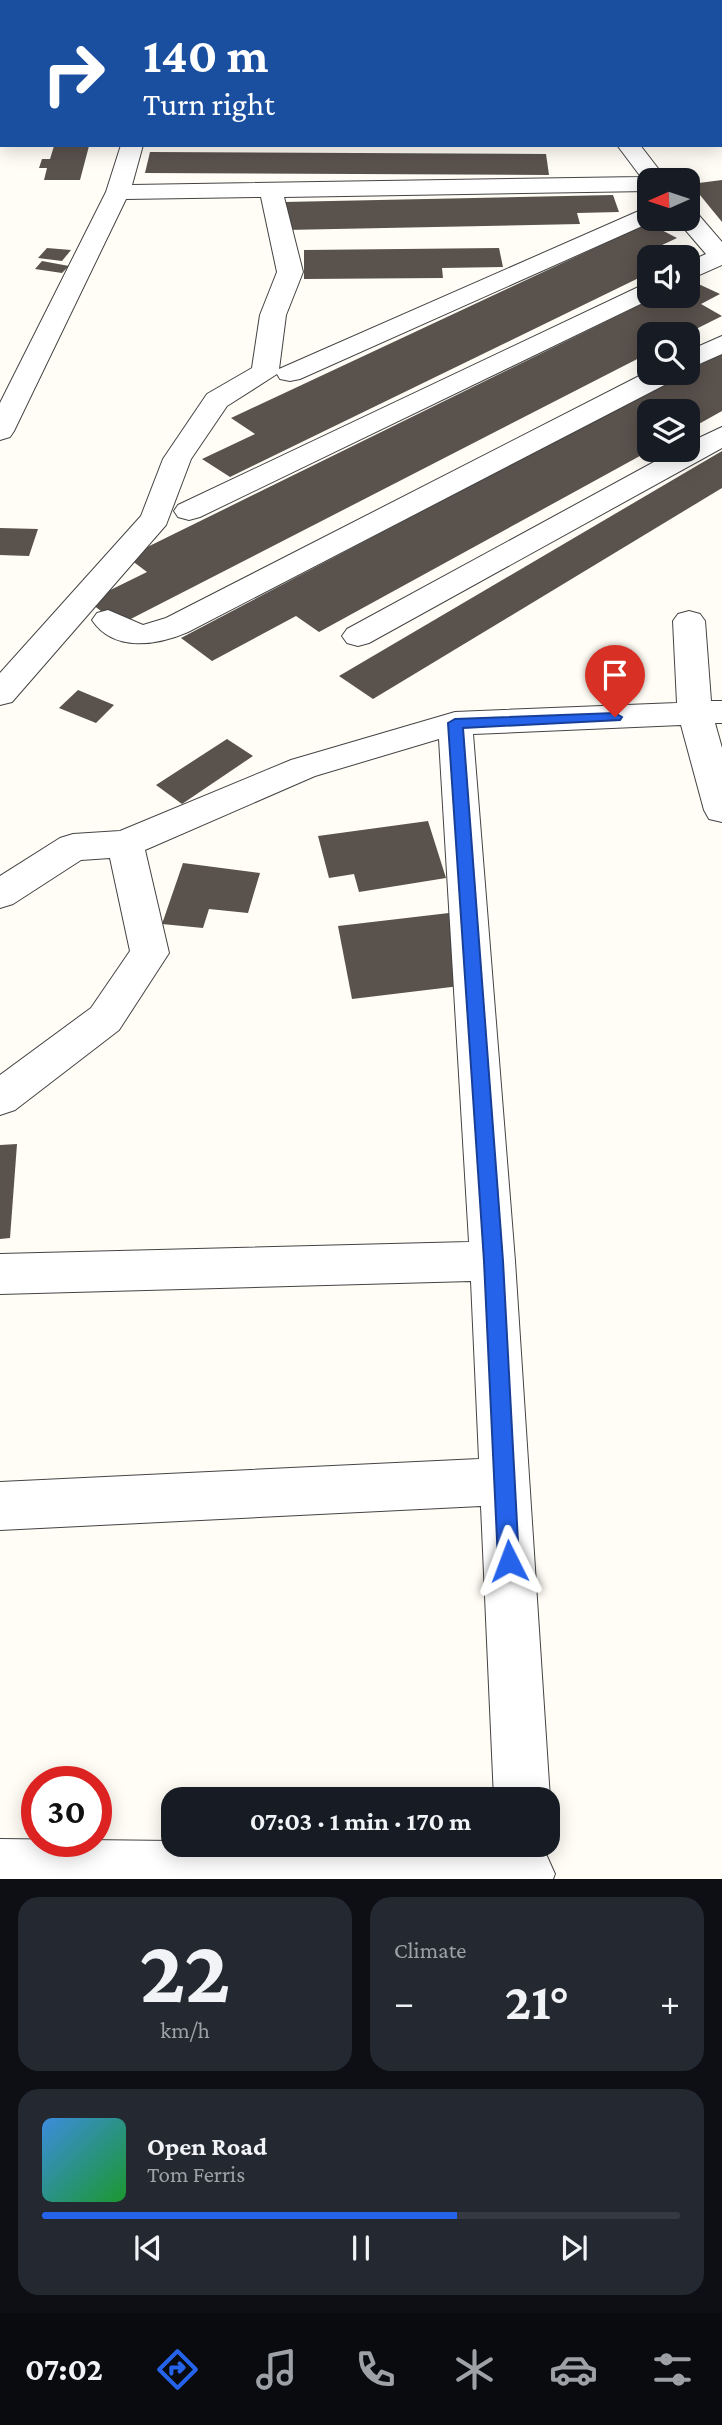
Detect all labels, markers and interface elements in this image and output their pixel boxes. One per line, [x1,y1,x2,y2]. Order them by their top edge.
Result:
icon: right [28,28,119,119]
text: 140 m [143,28,268,83]
text: Turn right [143,86,275,122]
north arrow [637,168,700,231]
map controls [637,168,700,462]
button: sound [637,245,700,308]
button: search [637,322,700,385]
button: layers [637,399,700,462]
pin [585,645,645,717]
icon: arrive [596,656,634,694]
position arrow [472,1524,546,1598]
speed limit sign: 30 [21,1766,112,1857]
text: 07:03 · 1 min · 170 m [250,1807,471,1836]
text: 22 [139,1920,231,2022]
text: Climate [394,1937,466,1963]
text: 21° [505,1972,569,2030]
text: − [394,1981,414,2023]
text: + [660,1981,680,2023]
text: km/h [160,2017,210,2043]
text: Open Road [147,2132,267,2161]
text: Tom Ferris [147,2161,245,2187]
icon: previous [129,2229,167,2267]
icon: pause [342,2229,380,2267]
icon: next [555,2229,593,2267]
icon: directions [153,2345,202,2394]
icon: music [252,2345,301,2394]
icon: phone [351,2345,400,2394]
icon: climate [450,2345,499,2394]
icon: car [549,2345,598,2394]
icon: filters [648,2345,697,2394]
text: 07:02 [25,2351,103,2387]

